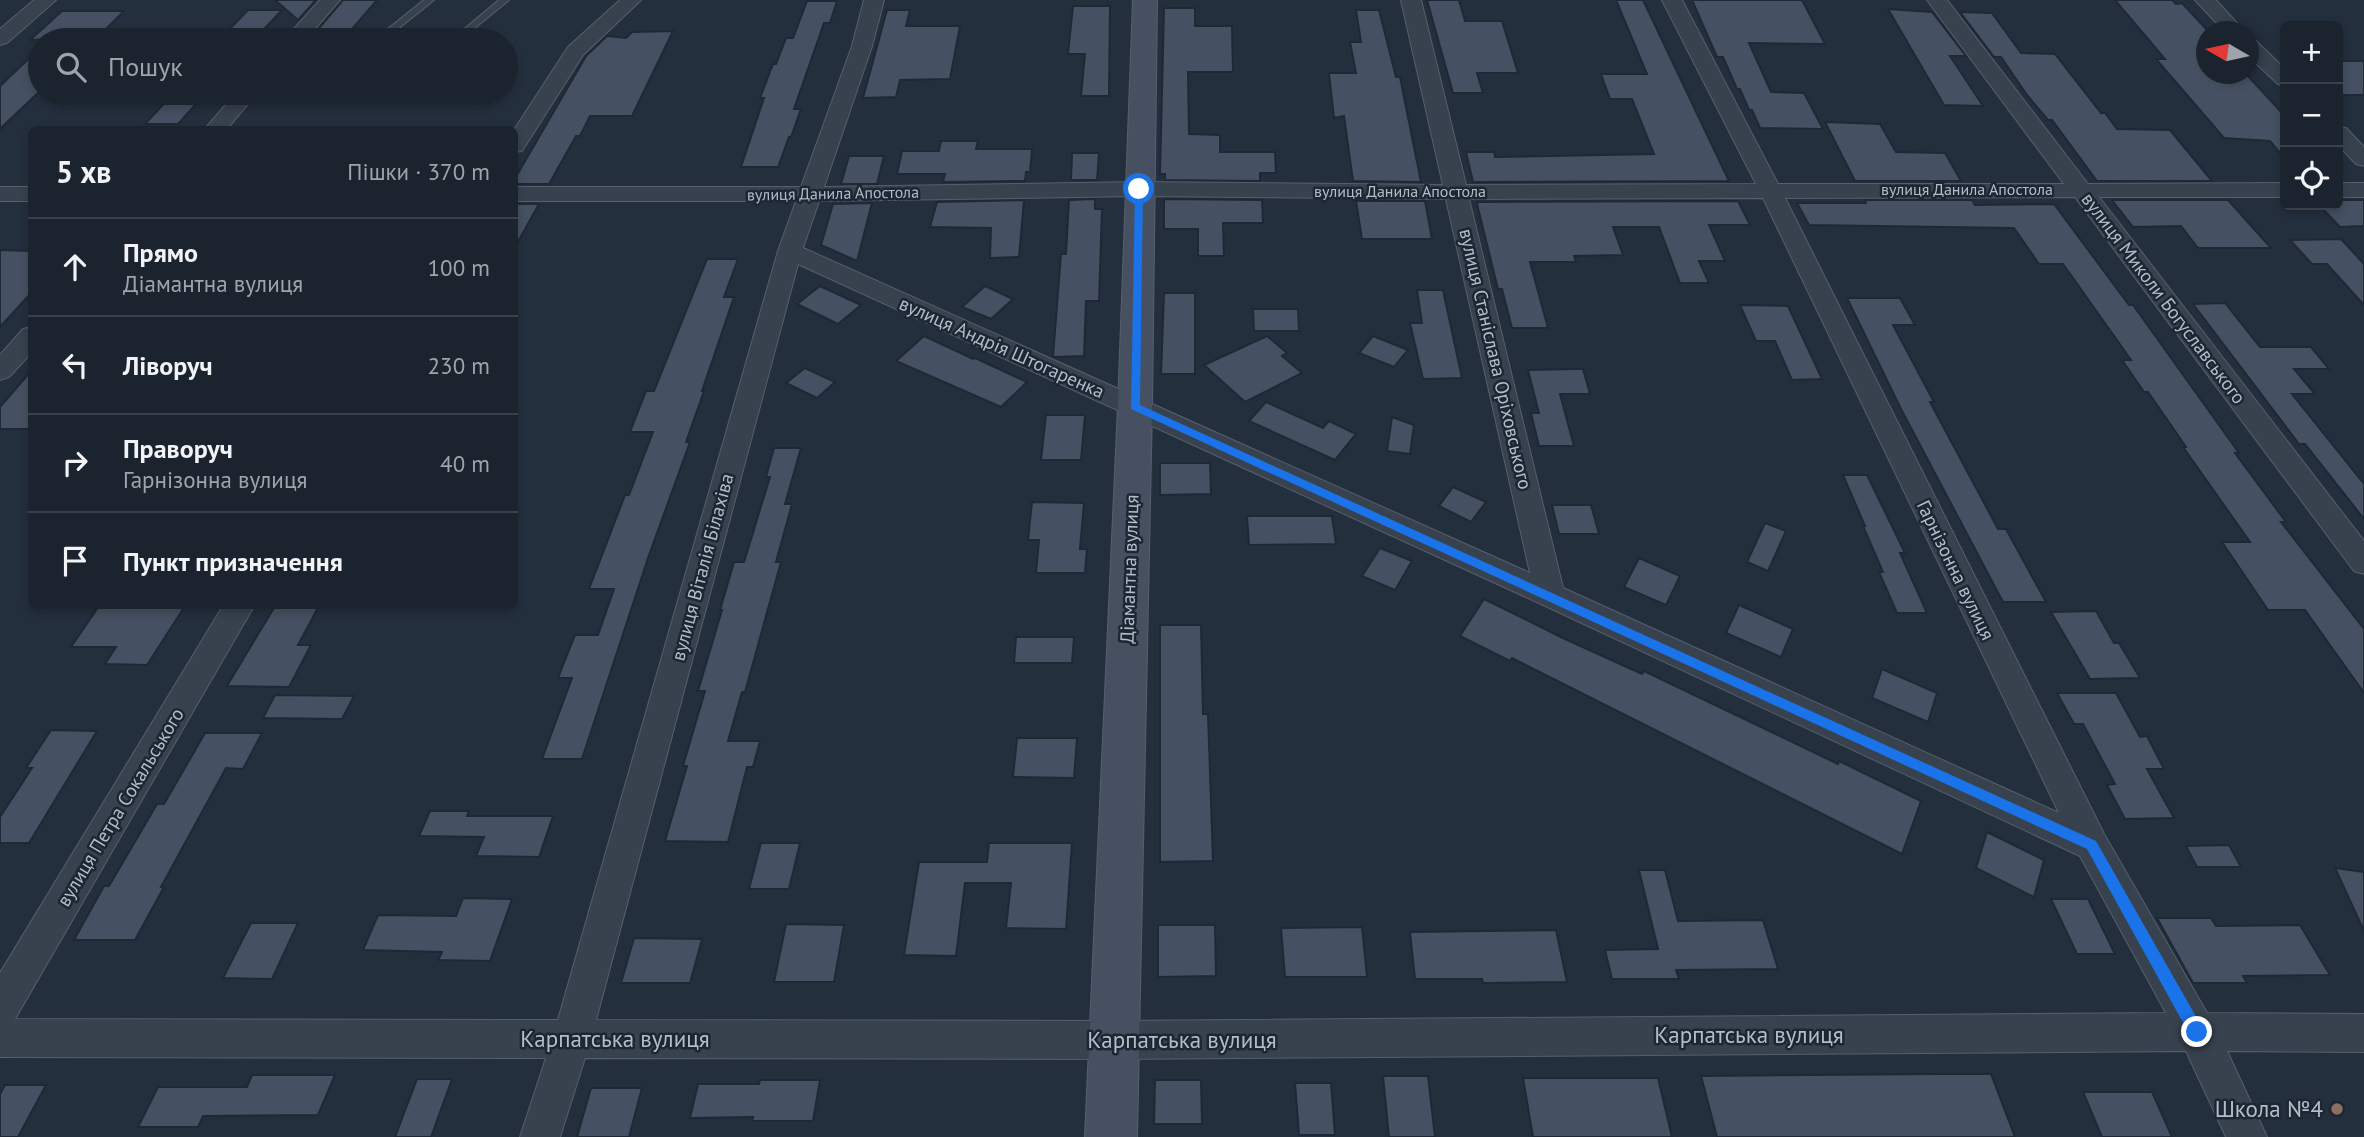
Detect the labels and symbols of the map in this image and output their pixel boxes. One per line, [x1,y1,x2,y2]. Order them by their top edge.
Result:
north arrow [2196,21,2259,84]
route start [1123,173,1154,204]
street label: вулиця Данила Апостола [1881,179,2053,199]
street label: вулиця Данила Апостола [1314,181,1486,201]
street label: вулиця Данила Апостола [747,182,919,204]
street label: вулиця Миколи Богуславського [2077,188,2251,408]
street label: вулиця Станіслава Оріховського [1454,226,1538,492]
street label: вулиця Андрія Штогаренка [896,291,1108,403]
street label: вулиця Віталія Білахіва [665,471,739,663]
street label: Діамантна вулиця [1114,494,1144,644]
street label: Гарнізонна вулиця [1912,496,2000,644]
street label: вулиця Петра Сокальського [51,703,189,911]
route end [2181,1016,2212,1047]
street label: Карпатська вулиця [1654,1020,1844,1049]
street label: Карпатська вулиця [520,1024,710,1053]
street label: Карпатська вулиця [1087,1025,1277,1054]
place label: Школа №4 [2215,1094,2323,1123]
marker: Школа №4 [2329,1101,2345,1117]

